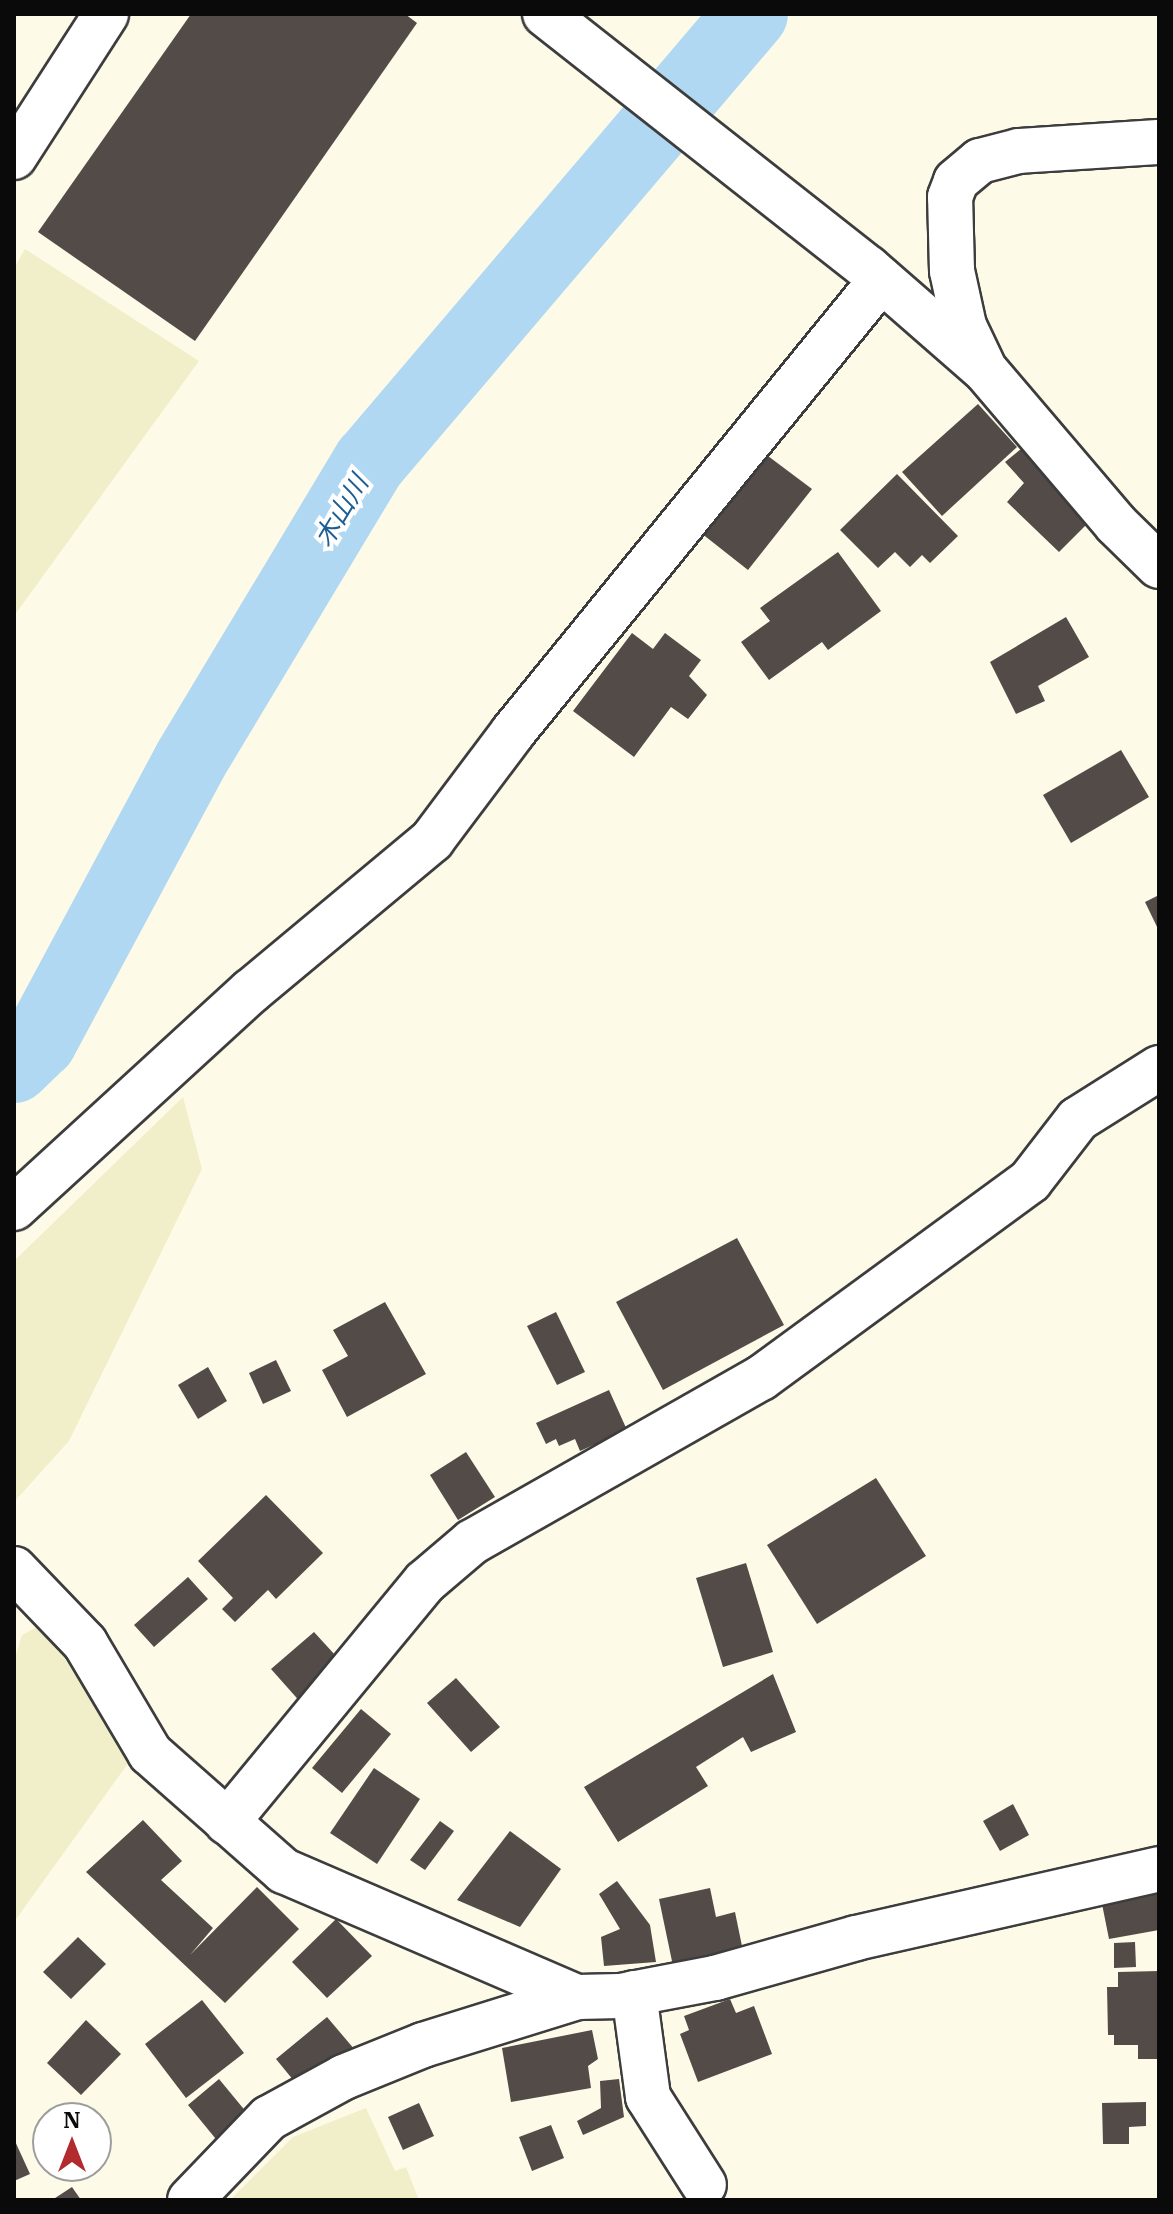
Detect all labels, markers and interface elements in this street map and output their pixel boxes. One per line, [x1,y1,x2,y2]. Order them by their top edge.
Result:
water label: 木山川 [308,470,374,552]
north arrow [32,2102,112,2182]
text: N [63,2105,81,2134]

